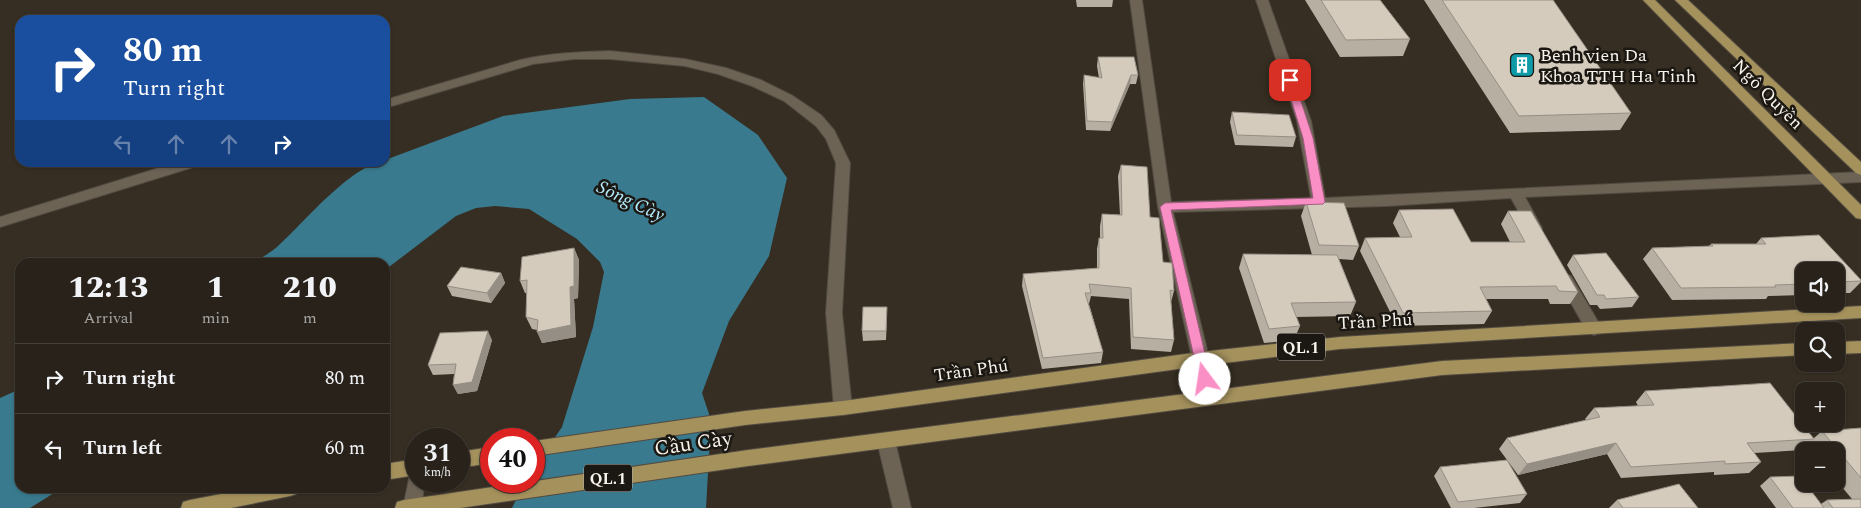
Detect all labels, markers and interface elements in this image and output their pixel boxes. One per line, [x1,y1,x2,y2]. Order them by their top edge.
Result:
text: 80 m [123,24,203,77]
icon: right [40,35,105,100]
place label: Benh vien Da Khoa TTH Ha Tinh [1540,42,1696,90]
building icon: Benh vien Da Khoa TTH Ha Tinh [1509,52,1535,78]
street label: Ngô Quyền [1726,53,1809,136]
pin [1269,59,1311,101]
icon: arrive [1276,66,1304,94]
text: Turn right [123,72,225,105]
icon: left [109,130,137,158]
icon: ahead [162,130,190,158]
icon: ahead [215,130,243,158]
icon: right [268,130,296,158]
water label: Sông Cày [592,173,670,230]
map controls [1795,262,1845,492]
button: sound [1795,262,1845,312]
text: 12:13 [68,265,149,311]
text: 1 [207,265,225,311]
text: 210 [283,265,337,311]
text: Arrival [83,306,133,330]
text: min [202,306,230,330]
text: m [303,306,317,330]
street label: Trần Phú [1337,306,1413,337]
button: search [1795,322,1845,372]
road number: QL.1 [1277,334,1325,361]
street label: Trần Phú [932,352,1010,389]
position arrow [1178,352,1230,404]
text: Turn right [83,364,176,393]
text: 80 m [325,364,365,393]
icon: right [40,365,68,393]
button: + [1795,382,1845,432]
street label: Cầu Cày [652,423,735,465]
speed limit sign: 40 [480,428,545,493]
text: Turn left [83,434,162,463]
text: 60 m [325,434,365,463]
icon: left [40,435,68,463]
text: 31 [423,435,452,473]
button: − [1795,442,1845,492]
text: km/h [424,463,451,482]
road number: QL.1 [584,464,632,492]

